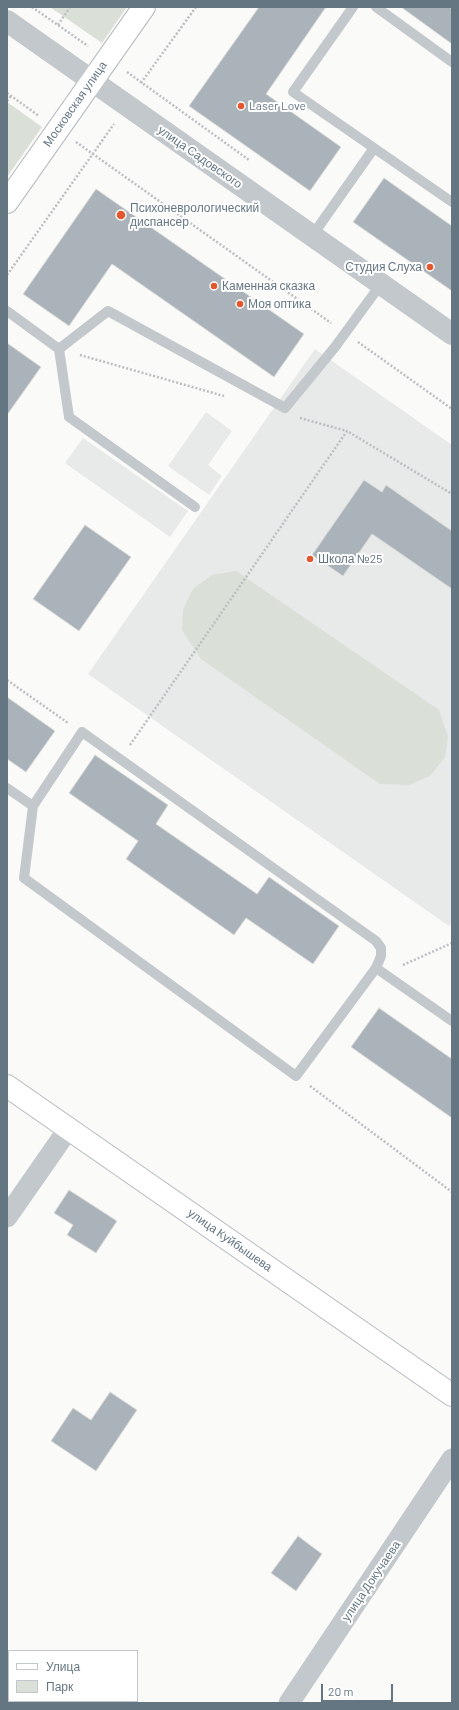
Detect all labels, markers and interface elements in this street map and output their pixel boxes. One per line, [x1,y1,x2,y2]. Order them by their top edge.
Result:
street label: Московская улица [40,58,110,150]
place label: Laser Love [249,99,306,113]
marker: Laser Love [236,101,246,111]
street label: улица Садовского [155,123,245,191]
place label: Психоневрологический диспансер [130,201,259,229]
marker: Психоневрологический диспансер [115,209,127,221]
place label: Студия Слуха [345,260,422,274]
marker: Студия Слуха [425,262,435,272]
place label: Каменная сказка [222,279,315,293]
marker: Каменная сказка [209,281,219,291]
place label: Моя оптика [248,297,311,311]
marker: Моя оптика [235,299,245,309]
place label: Школа №25 [318,552,382,566]
marker: Школа №25 [305,554,315,564]
street label: улица Куйбышева [185,1205,275,1275]
street label: улица Докучаева [339,1538,403,1624]
legend [8,1650,138,1702]
text: Улица [46,1659,80,1673]
scale bar [323,1676,395,1702]
text: Парк [46,1679,73,1693]
text: 20 m [328,1684,354,1698]

